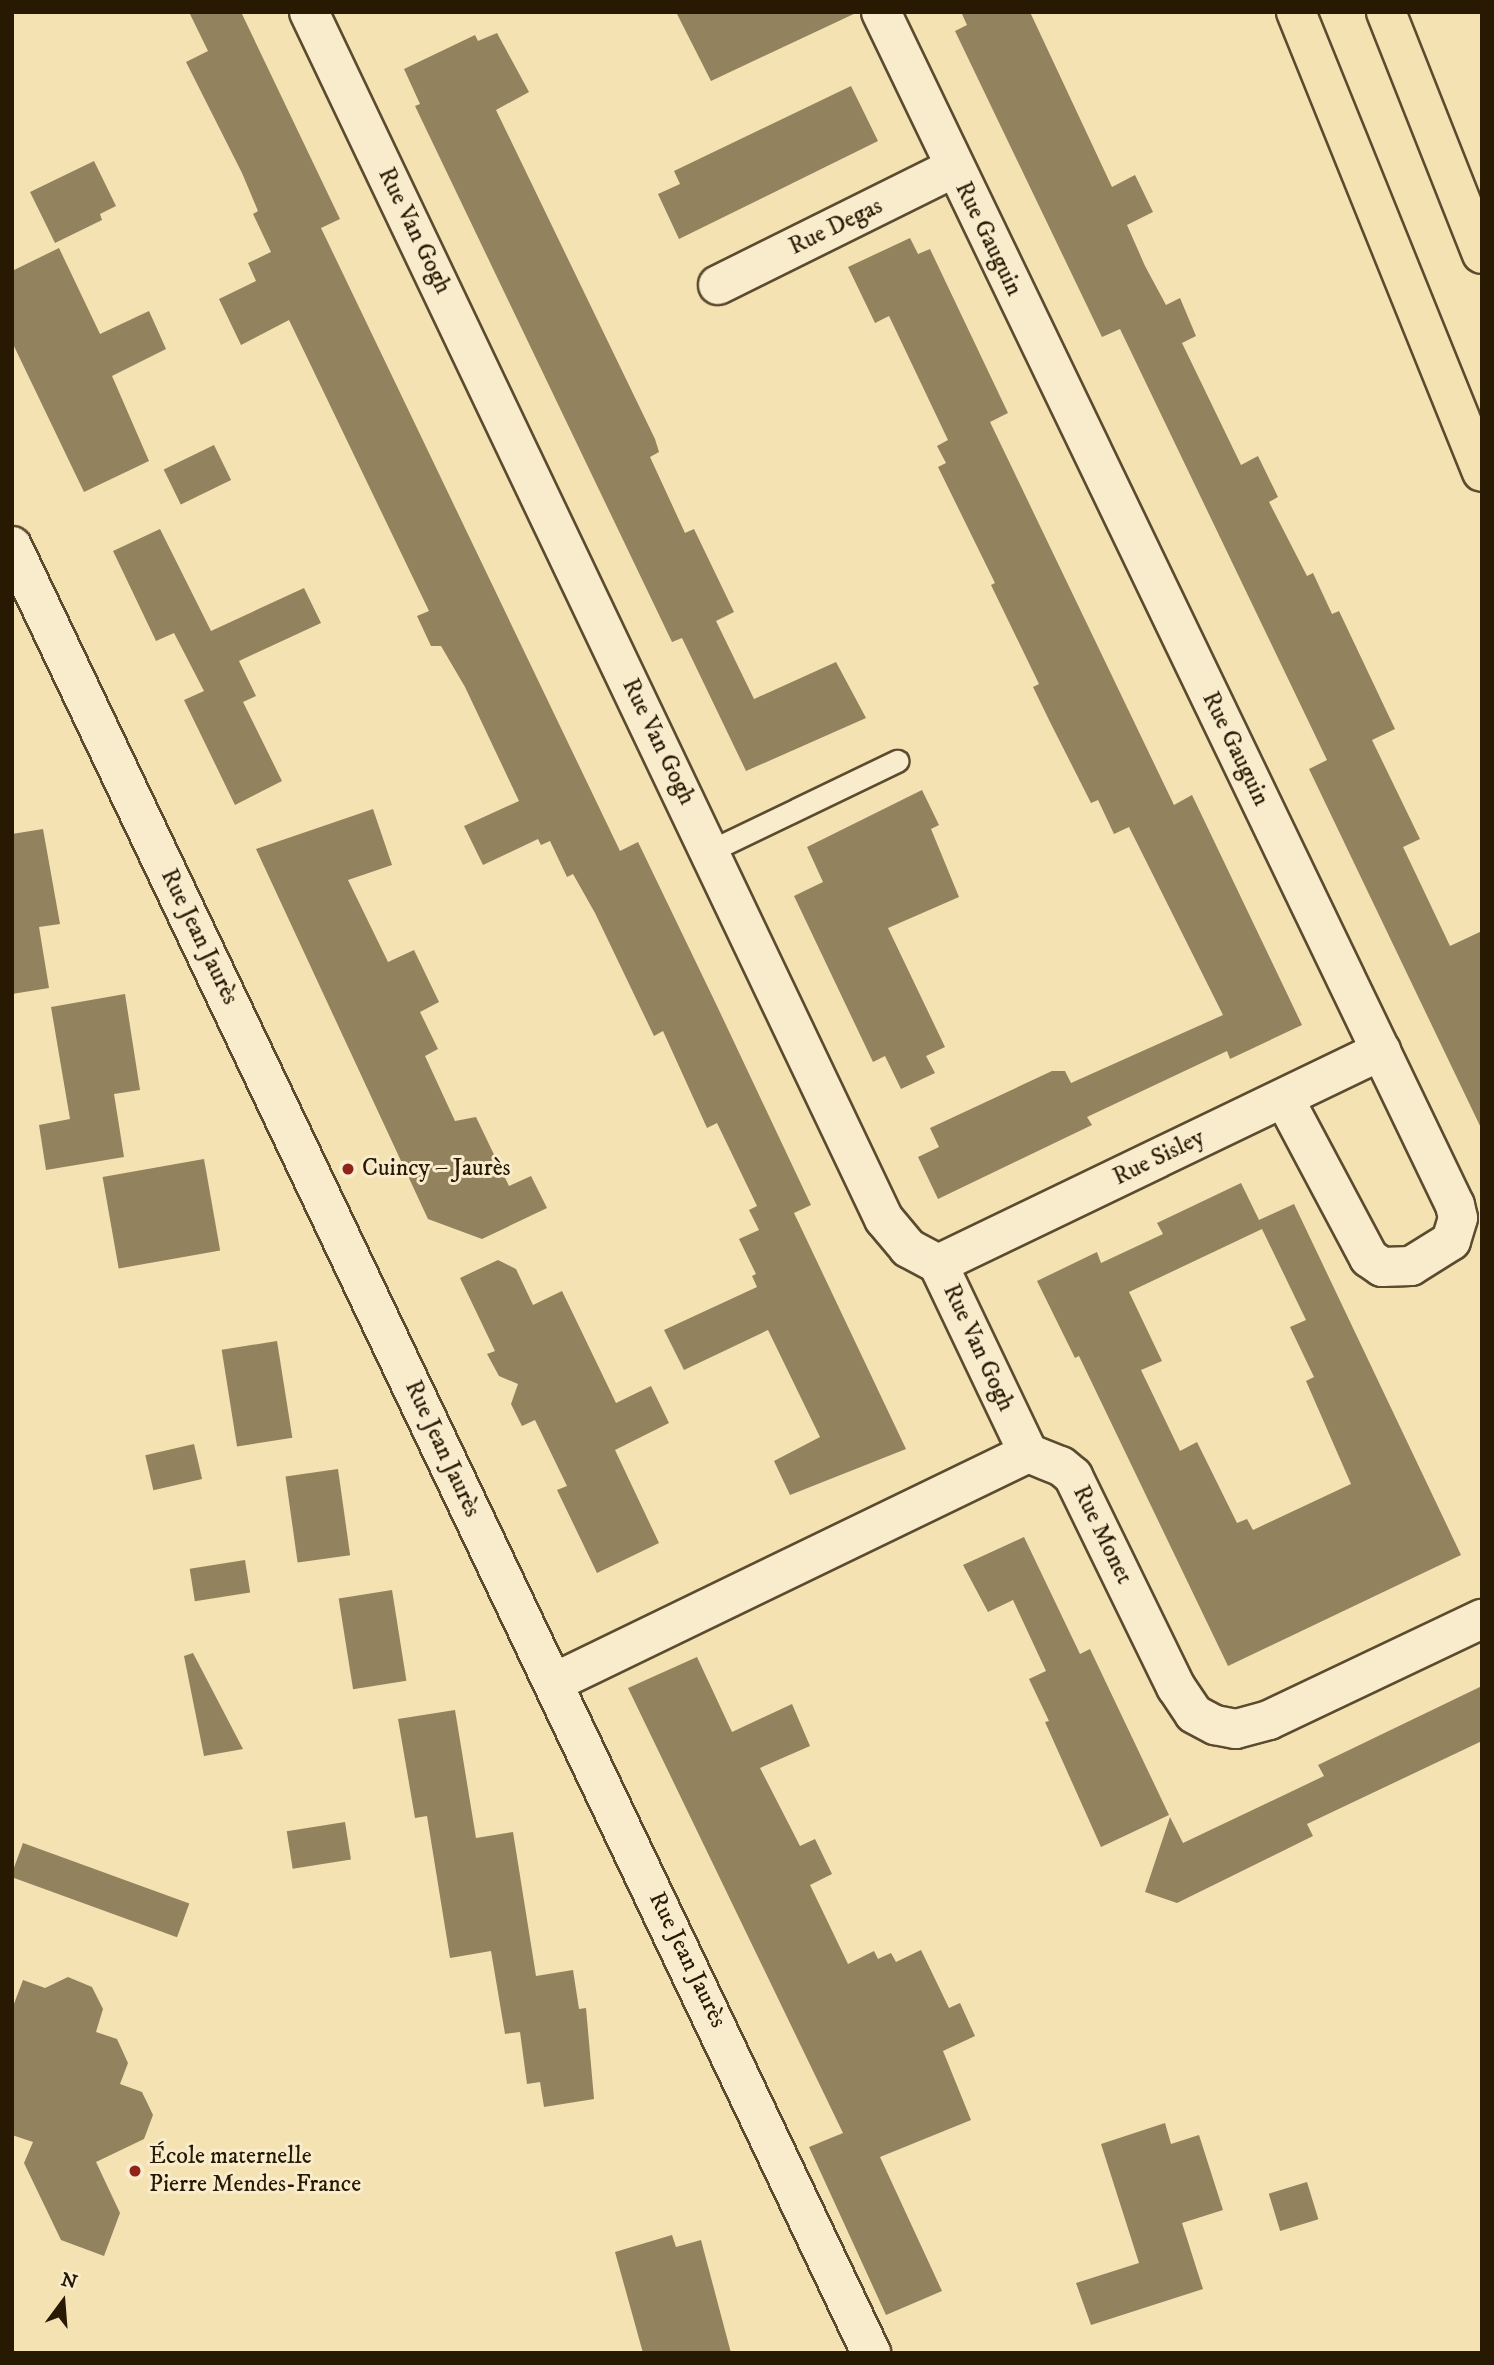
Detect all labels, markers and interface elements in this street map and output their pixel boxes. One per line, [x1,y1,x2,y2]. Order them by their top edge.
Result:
street label: Rue Van Gogh [371,163,457,299]
street label: Rue Gauguin [948,177,1028,301]
street label: Rue Degas [785,192,887,262]
street label: Rue Van Gogh [615,674,701,810]
street label: Rue Gauguin [1195,687,1275,811]
street label: Rue Jean Jaurès [154,864,244,1010]
street label: Rue Sisley [1109,1124,1209,1192]
place label: Cuincy – Jaurès [362,1155,511,1183]
marker: Cuincy – Jaurès [340,1161,356,1177]
street label: Rue Van Gogh [936,1280,1020,1416]
street label: Rue Jean Jaurès [398,1376,486,1522]
street label: Rue Monet [1066,1481,1138,1589]
street label: Rue Jean Jaurès [642,1887,732,2033]
place label: École maternelle Pierre Mendes-France [149,2143,361,2199]
marker: École maternelle Pierre Mendes-France [127,2163,143,2179]
north arrow [28,2267,98,2337]
text: N [58,2268,80,2295]

